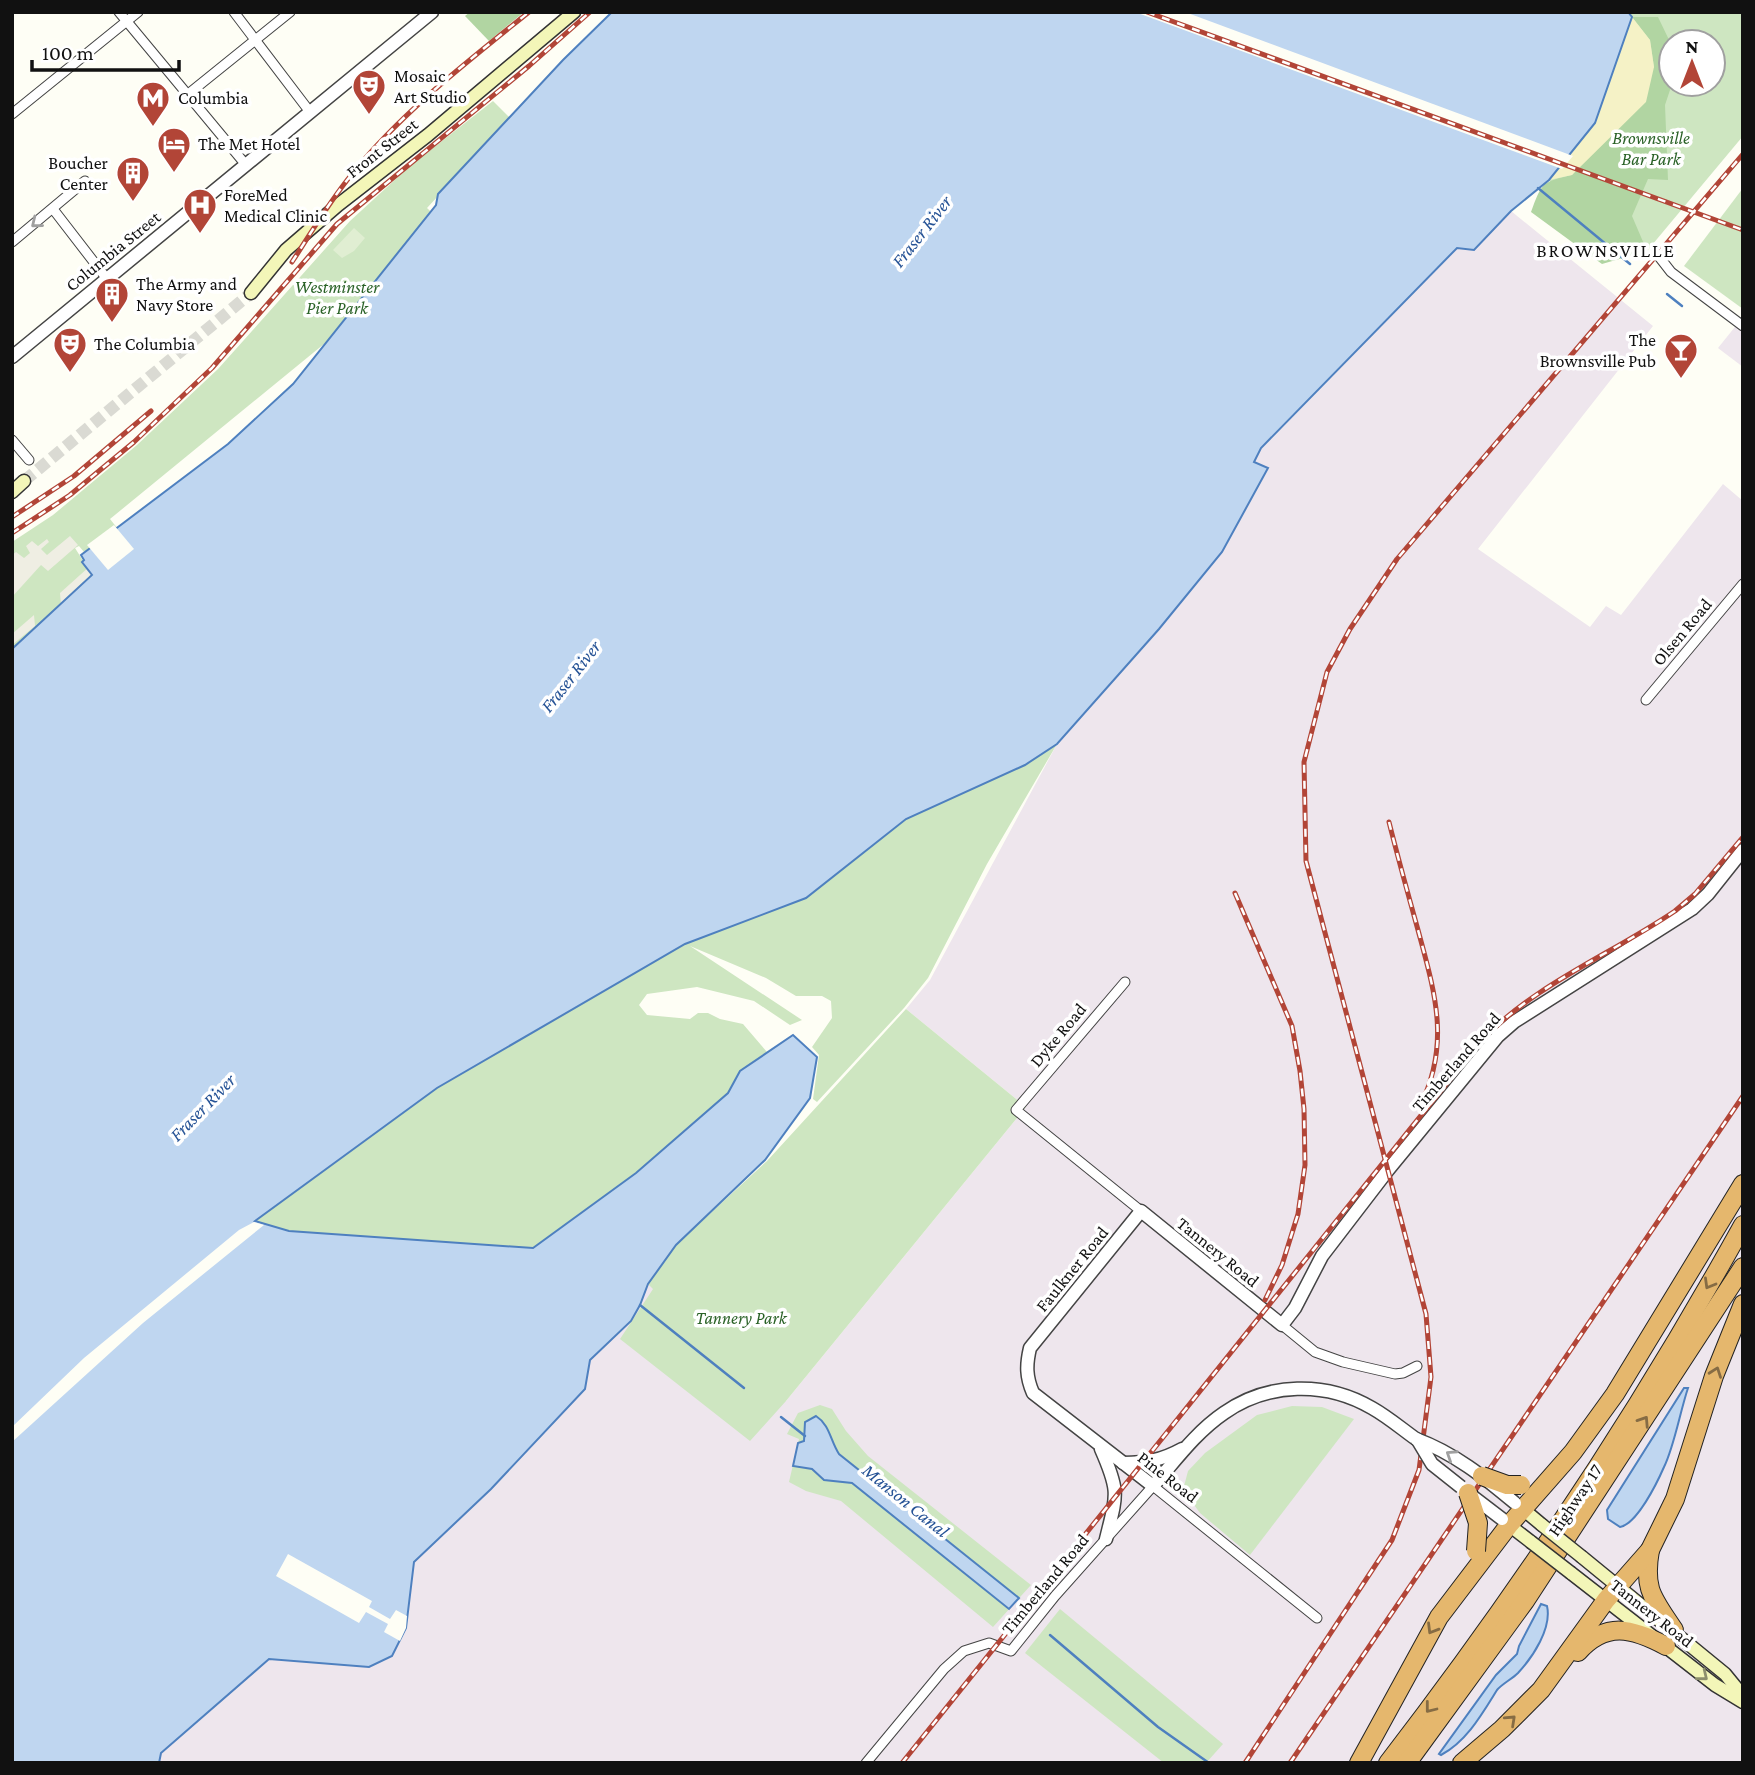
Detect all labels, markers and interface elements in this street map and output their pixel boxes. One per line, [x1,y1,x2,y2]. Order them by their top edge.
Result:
scale bar [32,28,178,72]
north arrow [1657,28,1727,98]
text: N [1686,36,1699,57]
text: 100 m [42,41,94,65]
place label: Mosaic Art Studio [394,66,467,107]
theatre icon: Mosaic Art Studio [350,67,388,116]
metro station icon: Columbia [134,79,172,128]
place label: Columbia [178,88,249,108]
street label: Front Street [342,113,422,182]
hotel icon: The Met Hotel [155,125,193,174]
park label: Brownsville Bar Park [1612,128,1690,169]
place label: The Met Hotel [198,134,300,154]
place label: Boucher Center [48,153,109,194]
building icon: Boucher Center [114,154,152,203]
place label: ForeMed Medical Clinic [224,185,327,226]
hospital icon: ForeMed Medical Clinic [181,186,219,235]
water label: Fraser River [887,190,957,271]
street label: Columbia Street [62,206,165,295]
one-way arrow [31,214,43,227]
district label: BROWNSVILLE [1536,240,1676,261]
place label: The Army and Navy Store [136,274,237,315]
building icon: The Army and Navy Store [93,275,131,324]
park label: Westminster Pier Park [295,277,380,318]
theatre icon: The Columbia [51,325,89,374]
place label: The Brownsville Pub [1540,330,1656,371]
bar icon: The Brownsville Pub [1662,331,1700,380]
place label: The Columbia [94,334,195,354]
street label: Olsen Road [1648,594,1716,670]
water label: Fraser River [536,635,606,716]
street label: Dyke Road [1026,999,1091,1071]
street label: Timberland Road [1408,1008,1505,1116]
water label: Fraser River [165,1069,240,1145]
street label: Tannery Road [1173,1213,1263,1291]
street label: Faulkner Road [1032,1222,1113,1316]
one-way arrow [1704,1277,1717,1290]
park label: Tannery Park [695,1308,788,1328]
one-way arrow [1708,1366,1722,1378]
one-way arrow [1636,1416,1649,1429]
street label: Pine Road [1134,1447,1203,1507]
one-way arrow [1446,1450,1459,1463]
water label: Manson Canal [858,1459,953,1542]
street label: Highway 17 [1544,1460,1606,1540]
street label: Timberland Road [997,1529,1093,1638]
street label: Tannery Road [1607,1575,1698,1652]
one-way arrow [1427,1621,1440,1634]
one-way arrow [1695,1667,1708,1680]
one-way arrow [1425,1701,1438,1713]
one-way arrow [1503,1716,1516,1728]

